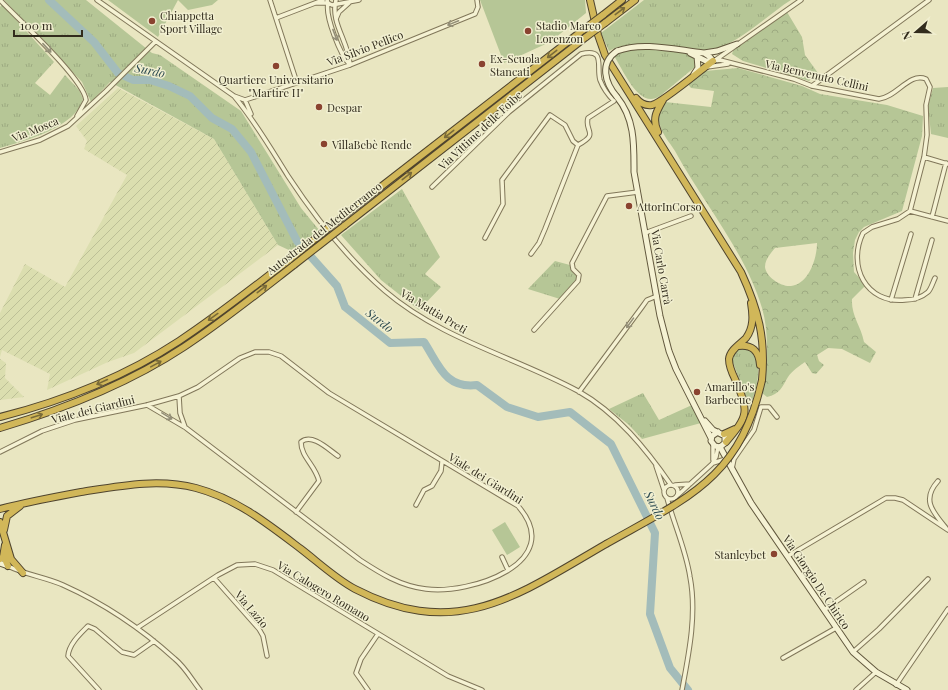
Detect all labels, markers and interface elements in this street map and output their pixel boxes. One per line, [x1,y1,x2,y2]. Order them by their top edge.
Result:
one-way arrow [614,7,625,16]
place label: Chiappetta Sport Village [160,8,223,36]
scale bar [14,12,82,38]
north arrow [896,12,936,52]
marker: Chiappetta Sport Village [147,16,157,26]
text: 100 m [20,17,53,33]
place label: Stadio Marco Lorenzon [536,18,601,46]
one-way arrow [448,20,460,27]
marker: Stadio Marco Lorenzon [523,26,533,36]
street label: Via Silvio Pellico [324,27,405,70]
one-way arrow [332,29,340,41]
text: N [898,29,915,42]
one-way arrow [42,43,51,53]
one-way arrow [546,50,557,58]
place label: Ex-Scuola Stancati [490,51,540,79]
street label: Via Benvenuto Cellini [763,56,870,94]
water label: Surdo [132,59,167,81]
marker: Ex-Scuola Stancati [477,59,487,69]
marker: Quartiere Universitario "Martire H" [271,61,281,71]
place label: Quartiere Universitario "Martire H" [218,72,334,100]
street label: Via Vittime delle Foibe [434,87,525,174]
place label: Despar [327,100,362,115]
marker: Despar [314,102,324,112]
street label: Via Mosca [9,113,61,146]
one-way arrow [444,130,455,138]
place label: VillaBebè Rende [331,137,412,152]
marker: VillaBebè Rende [319,139,329,149]
one-way arrow [402,172,413,181]
street label: Autostrada del Mediterraneo [263,178,385,278]
place label: AttorInCorso [636,199,702,214]
marker: AttorInCorso [624,201,634,211]
street label: Via Carlo Carrà [648,227,676,306]
one-way arrow [257,285,268,294]
street label: Via Mattia Preti [397,285,470,337]
water label: Surdo [362,304,397,336]
one-way arrow [208,312,219,321]
one-way arrow [626,317,634,328]
one-way arrow [150,359,162,367]
one-way arrow [96,379,108,387]
place label: Amarillo's Barbecue [704,379,754,407]
marker: Amarillo's Barbecue [692,387,702,397]
street label: Viale dei Giardini [49,391,136,427]
one-way arrow [31,412,43,420]
one-way arrow [161,412,173,420]
street label: Viale dei Giardini [445,449,526,507]
water label: Surdo [641,487,669,522]
street label: Via Giorgio De Chirico [779,531,854,632]
place label: Stanleybet [714,547,766,562]
marker: Stanleybet [769,549,779,559]
street label: Via Calogero Romano [274,557,373,625]
street label: Via Lazio [231,586,272,631]

